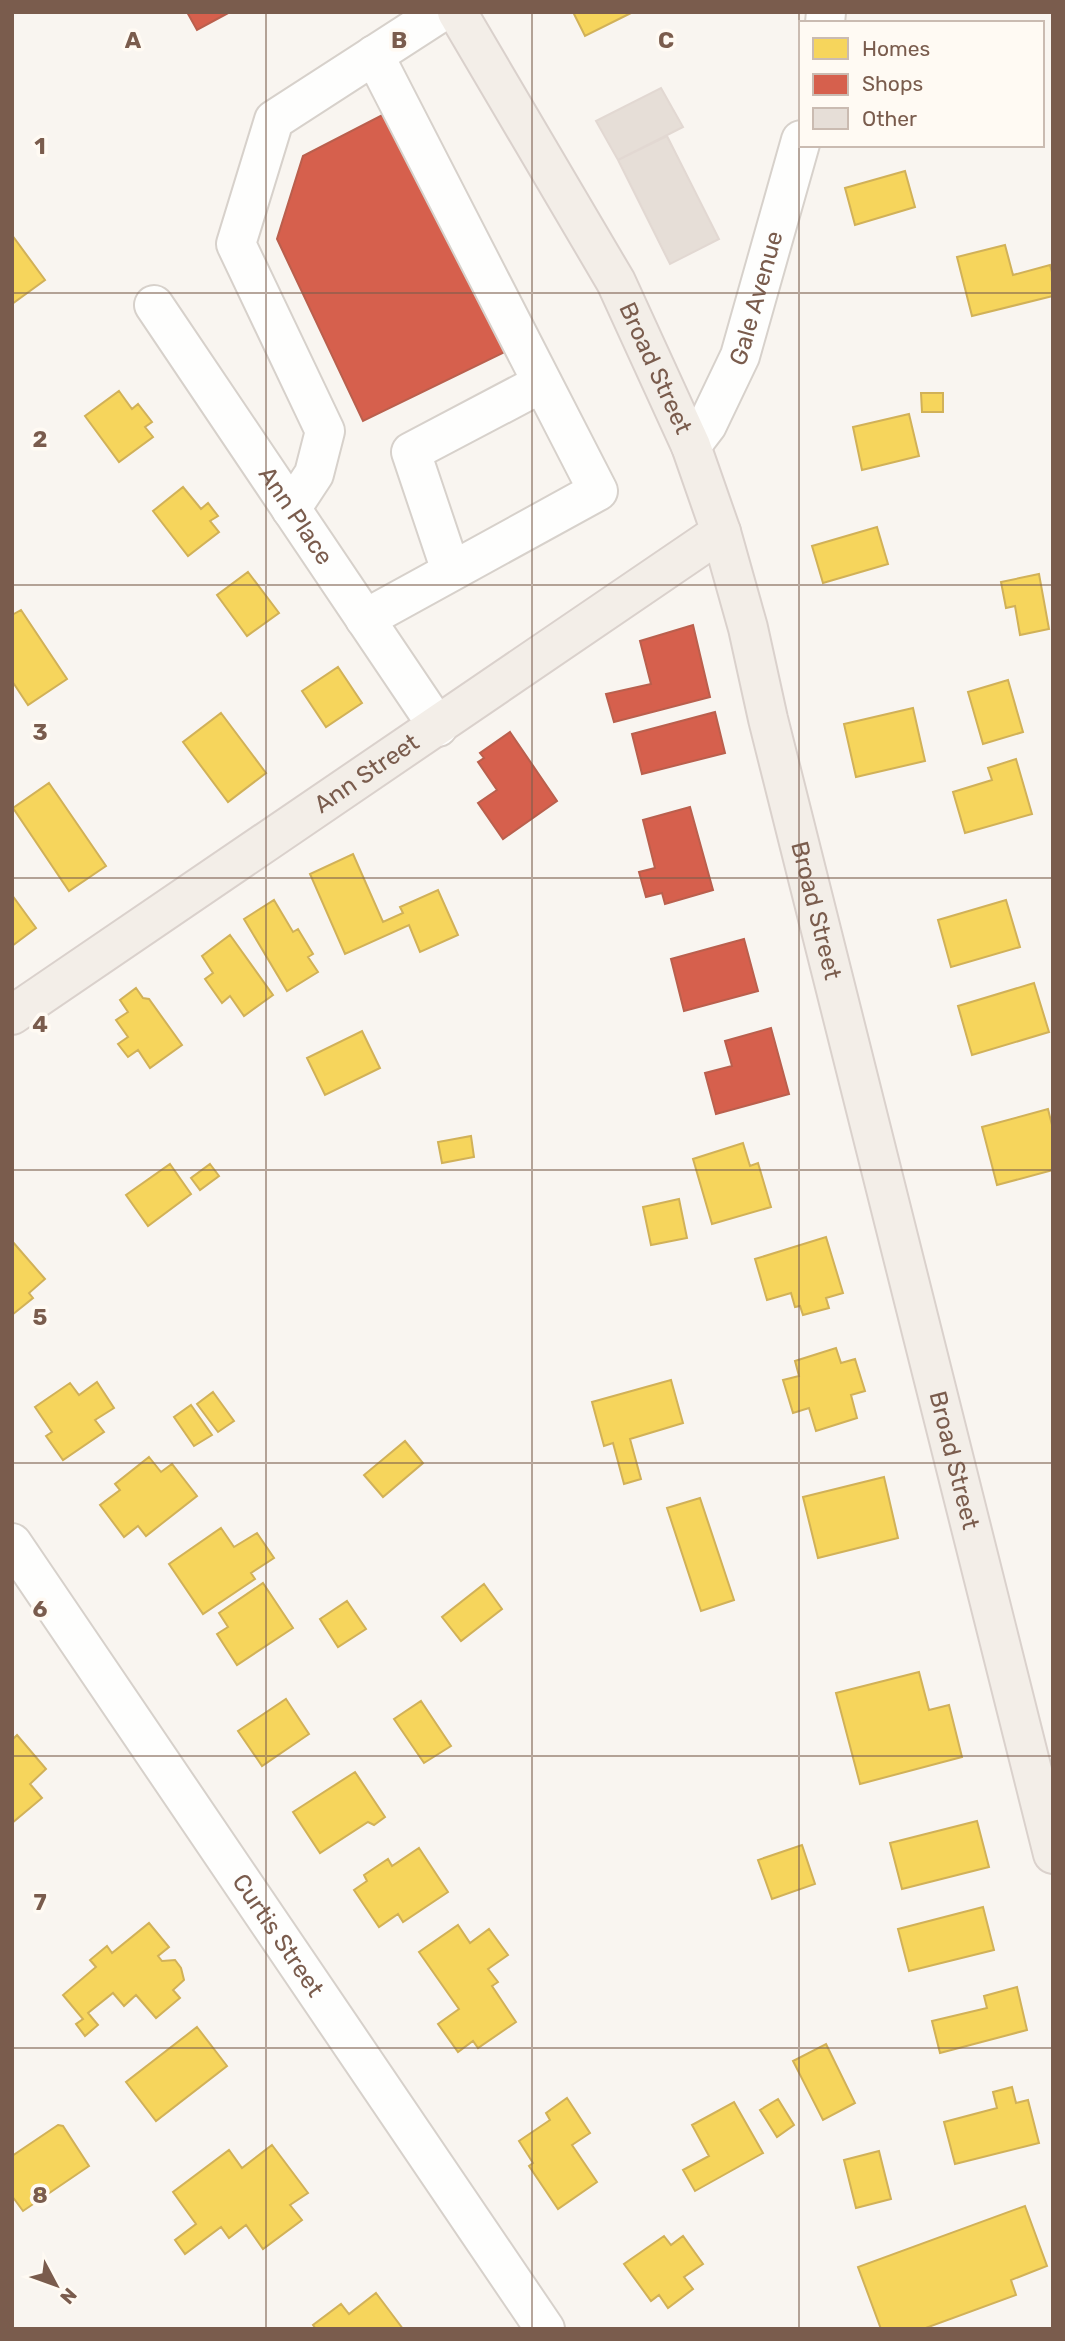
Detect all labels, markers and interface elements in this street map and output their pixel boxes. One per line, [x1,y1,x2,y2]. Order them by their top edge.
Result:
legend [799,21,1044,147]
text: A [125,26,142,54]
text: B [391,26,407,54]
text: C [658,26,674,54]
text: Homes [862,36,930,61]
text: Shops [862,71,923,96]
text: Other [862,106,917,131]
text: 1 [34,132,46,160]
street label: Gale Avenue [723,228,789,370]
street label: Broad Street [613,298,698,438]
text: 2 [33,425,47,453]
street label: Ann Place [253,461,339,570]
text: 3 [32,718,48,746]
street label: Ann Street [309,728,424,819]
street label: Broad Street [785,838,847,982]
text: 4 [32,1010,48,1038]
text: 5 [33,1303,48,1331]
street label: Broad Street [923,1388,985,1532]
text: 6 [33,1595,48,1623]
street label: Curtis Street [226,1869,330,2002]
text: 7 [33,1888,47,1916]
text: 8 [32,2181,48,2209]
north arrow [21,2250,91,2320]
text: N [55,2283,82,2309]

